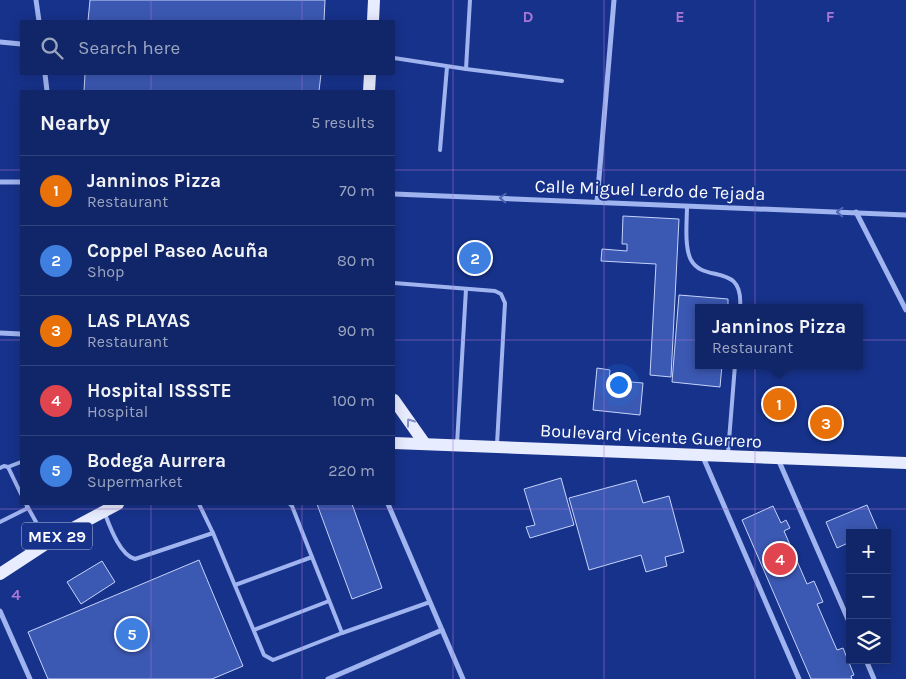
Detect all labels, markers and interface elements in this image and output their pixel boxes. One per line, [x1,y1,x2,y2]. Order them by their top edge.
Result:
text: D [523,7,534,26]
text: E [675,7,685,26]
text: F [826,7,835,26]
search box [20,20,395,75]
icon: search [38,34,66,62]
text: Search here [78,37,180,59]
text: Nearby [40,111,110,135]
text: 5 results [311,113,375,132]
text: Janninos Pizza [87,170,221,192]
street label: Calle Miguel Lerdo de Tejada [534,175,766,205]
text: 1 [53,181,59,200]
text: 70 m [339,181,375,200]
text: Restaurant [87,192,168,211]
one-way arrow [498,193,506,204]
one-way arrow [836,206,844,217]
pin: 2 [459,239,491,277]
text: Coppel Paseo Acuña [87,240,268,262]
text: 2 [51,251,61,270]
text: 80 m [337,251,375,270]
text: Shop [87,262,124,281]
popup [695,304,863,369]
text: LAS PLAYAS [87,310,191,332]
text: Janninos Pizza [712,316,846,338]
text: 3 [51,321,61,340]
text: 90 m [337,321,375,340]
text: Restaurant [87,332,168,351]
text: Restaurant [712,338,793,357]
your location [606,372,632,398]
text: Hospital ISSSTE [87,380,232,402]
pin: 1 [763,385,795,423]
text: 4 [51,391,61,410]
text: 100 m [332,391,375,410]
text: Hospital [87,402,148,421]
pin: 3 [810,404,842,442]
one-way arrow [407,419,415,428]
street label: Boulevard Vicente Guerrero [540,419,762,453]
text: Bodega Aurrera [87,450,226,472]
text: 5 [51,461,61,480]
text: 220 m [328,461,375,480]
text: Supermarket [87,472,183,491]
road number: MEX 29 [22,522,92,550]
map controls [846,529,891,664]
button: + [846,529,891,574]
pin: 4 [764,540,796,578]
button: − [846,574,891,619]
text: 4 [11,585,21,604]
pin: 5 [116,615,148,653]
button: layers [846,619,891,664]

